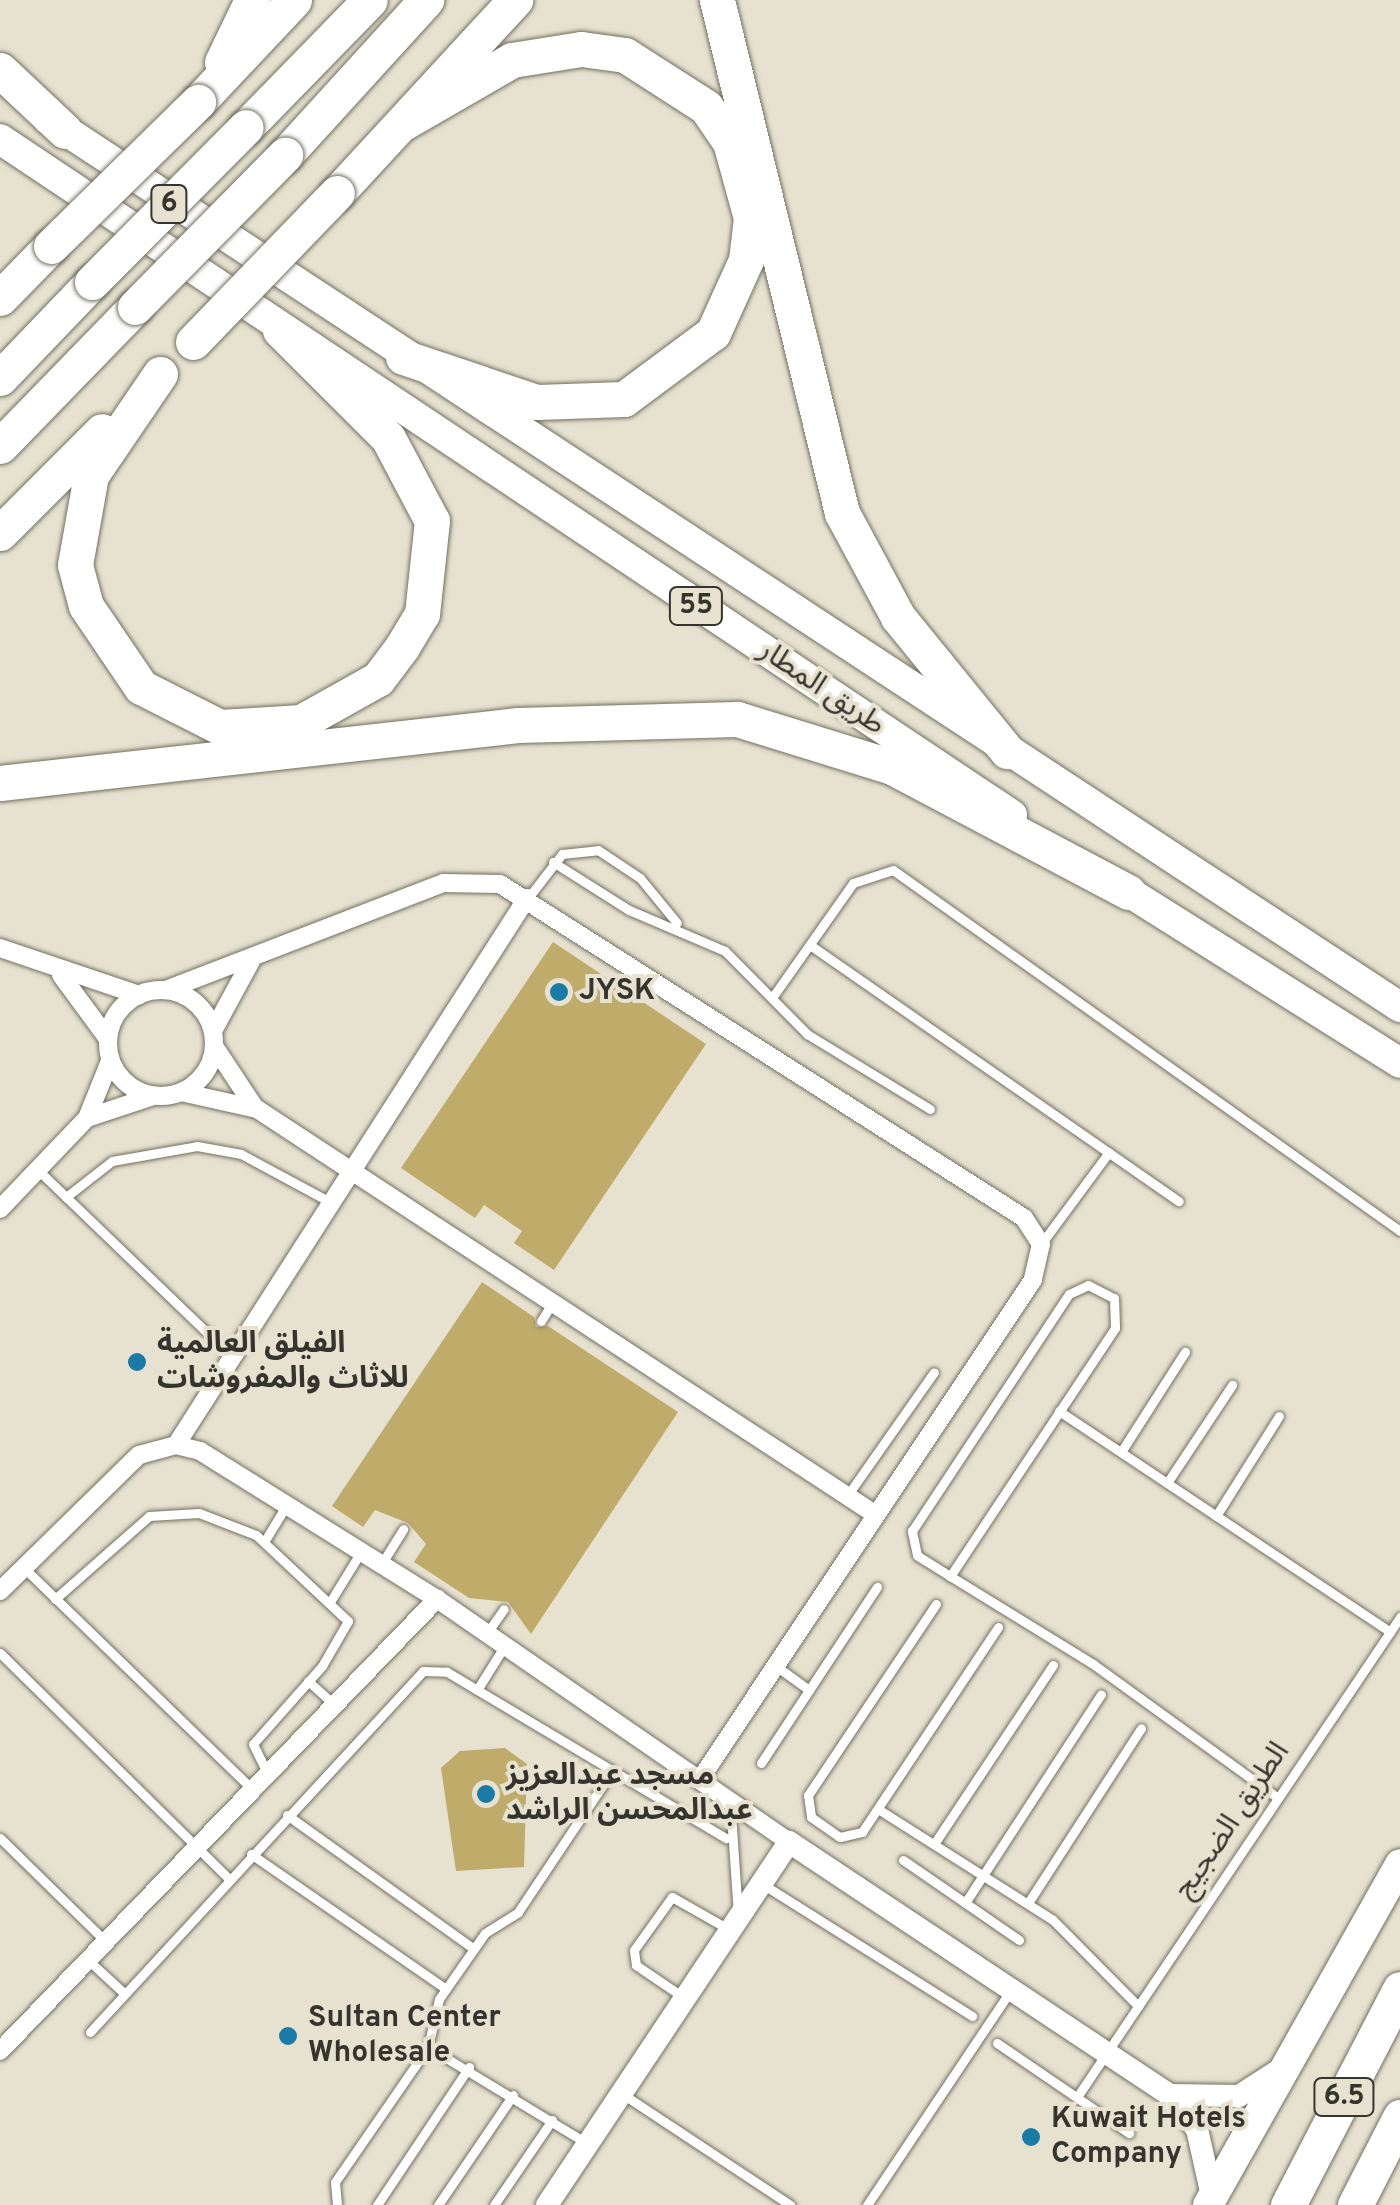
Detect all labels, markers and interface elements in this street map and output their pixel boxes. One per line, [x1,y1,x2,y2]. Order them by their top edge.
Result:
road number: 6 [149,181,189,227]
road number: 55 [668,583,724,629]
street label: طريق المطار [751,634,891,744]
place label: JYSK [579,974,655,1010]
marker: JYSK [548,981,570,1003]
place label: الفيلق العالمية للاثاث والمفروشات [157,1327,409,1398]
marker: الفيلق العالمية للاثاث والمفروشات [126,1351,148,1373]
street label: الطريق الضجيج [1168,1736,1298,1906]
place label: مسجد عبدالعزيز عبدالمحسن الراشد [506,1759,753,1830]
marker: مسجد عبدالعزيز عبدالمحسن الراشد [475,1783,497,1805]
place label: Sultan Center Wholesale [308,2001,501,2072]
marker: Sultan Center Wholesale [277,2025,299,2047]
road number: 6.5 [1312,2074,1376,2120]
place label: Kuwait Hotels Company [1051,2102,1246,2172]
marker: Kuwait Hotels Company [1020,2126,1042,2148]

